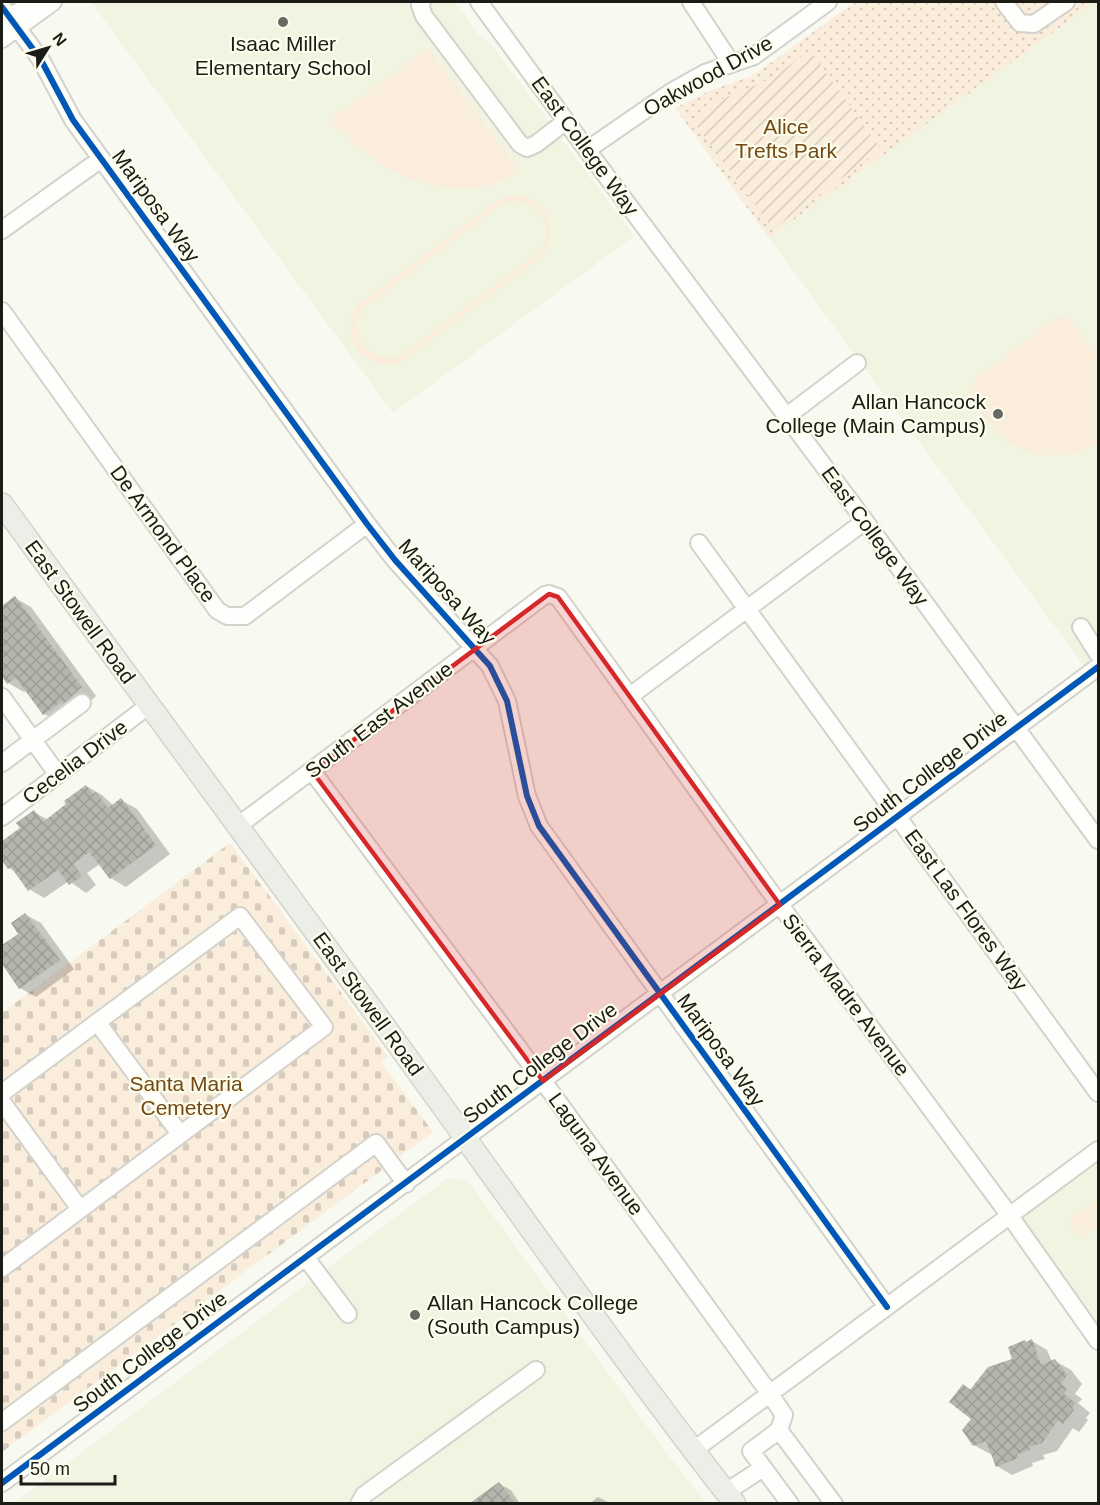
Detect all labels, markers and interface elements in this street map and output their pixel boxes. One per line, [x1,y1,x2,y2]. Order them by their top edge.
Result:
marker: Isaac Miller Elementary School [276,15,290,29]
north arrow [18,18,78,78]
text: N [49,30,70,49]
street label: Oakwood Drive [639,31,776,120]
place label: Isaac Miller Elementary School [195,32,371,79]
street label: East College Way [527,72,644,220]
park label: Alice Trefts Park [735,115,837,162]
street label: Mariposa Way [108,145,205,267]
place label: Allan Hancock College (Main Campus) [765,390,986,437]
marker: Allan Hancock College (Main Campus) [991,407,1005,421]
street label: De Armond Place [106,461,221,607]
street label: East College Way [817,462,934,610]
street label: Mariposa Way [394,534,501,649]
street label: East Stowell Road [21,536,140,688]
street label: South East Avenue [301,657,457,782]
street label: South College Drive [848,706,1011,837]
street label: Cecelia Drive [18,715,131,808]
street label: East Las Flores Way [900,825,1033,995]
street label: Sierra Madre Avenue [778,909,915,1080]
street label: East Stowell Road [309,928,428,1080]
street label: Mariposa Way [673,989,770,1111]
street label: South College Drive [458,997,621,1128]
park label: Santa Maria Cemetery [129,1072,243,1119]
street label: Laguna Avenue [544,1088,649,1219]
street label: South College Drive [68,1286,231,1417]
place label: Allan Hancock College (South Campus) [427,1291,638,1338]
marker: Allan Hancock College (South Campus) [408,1308,422,1322]
scale bar [21,1448,116,1486]
text: 50 m [30,1459,70,1479]

